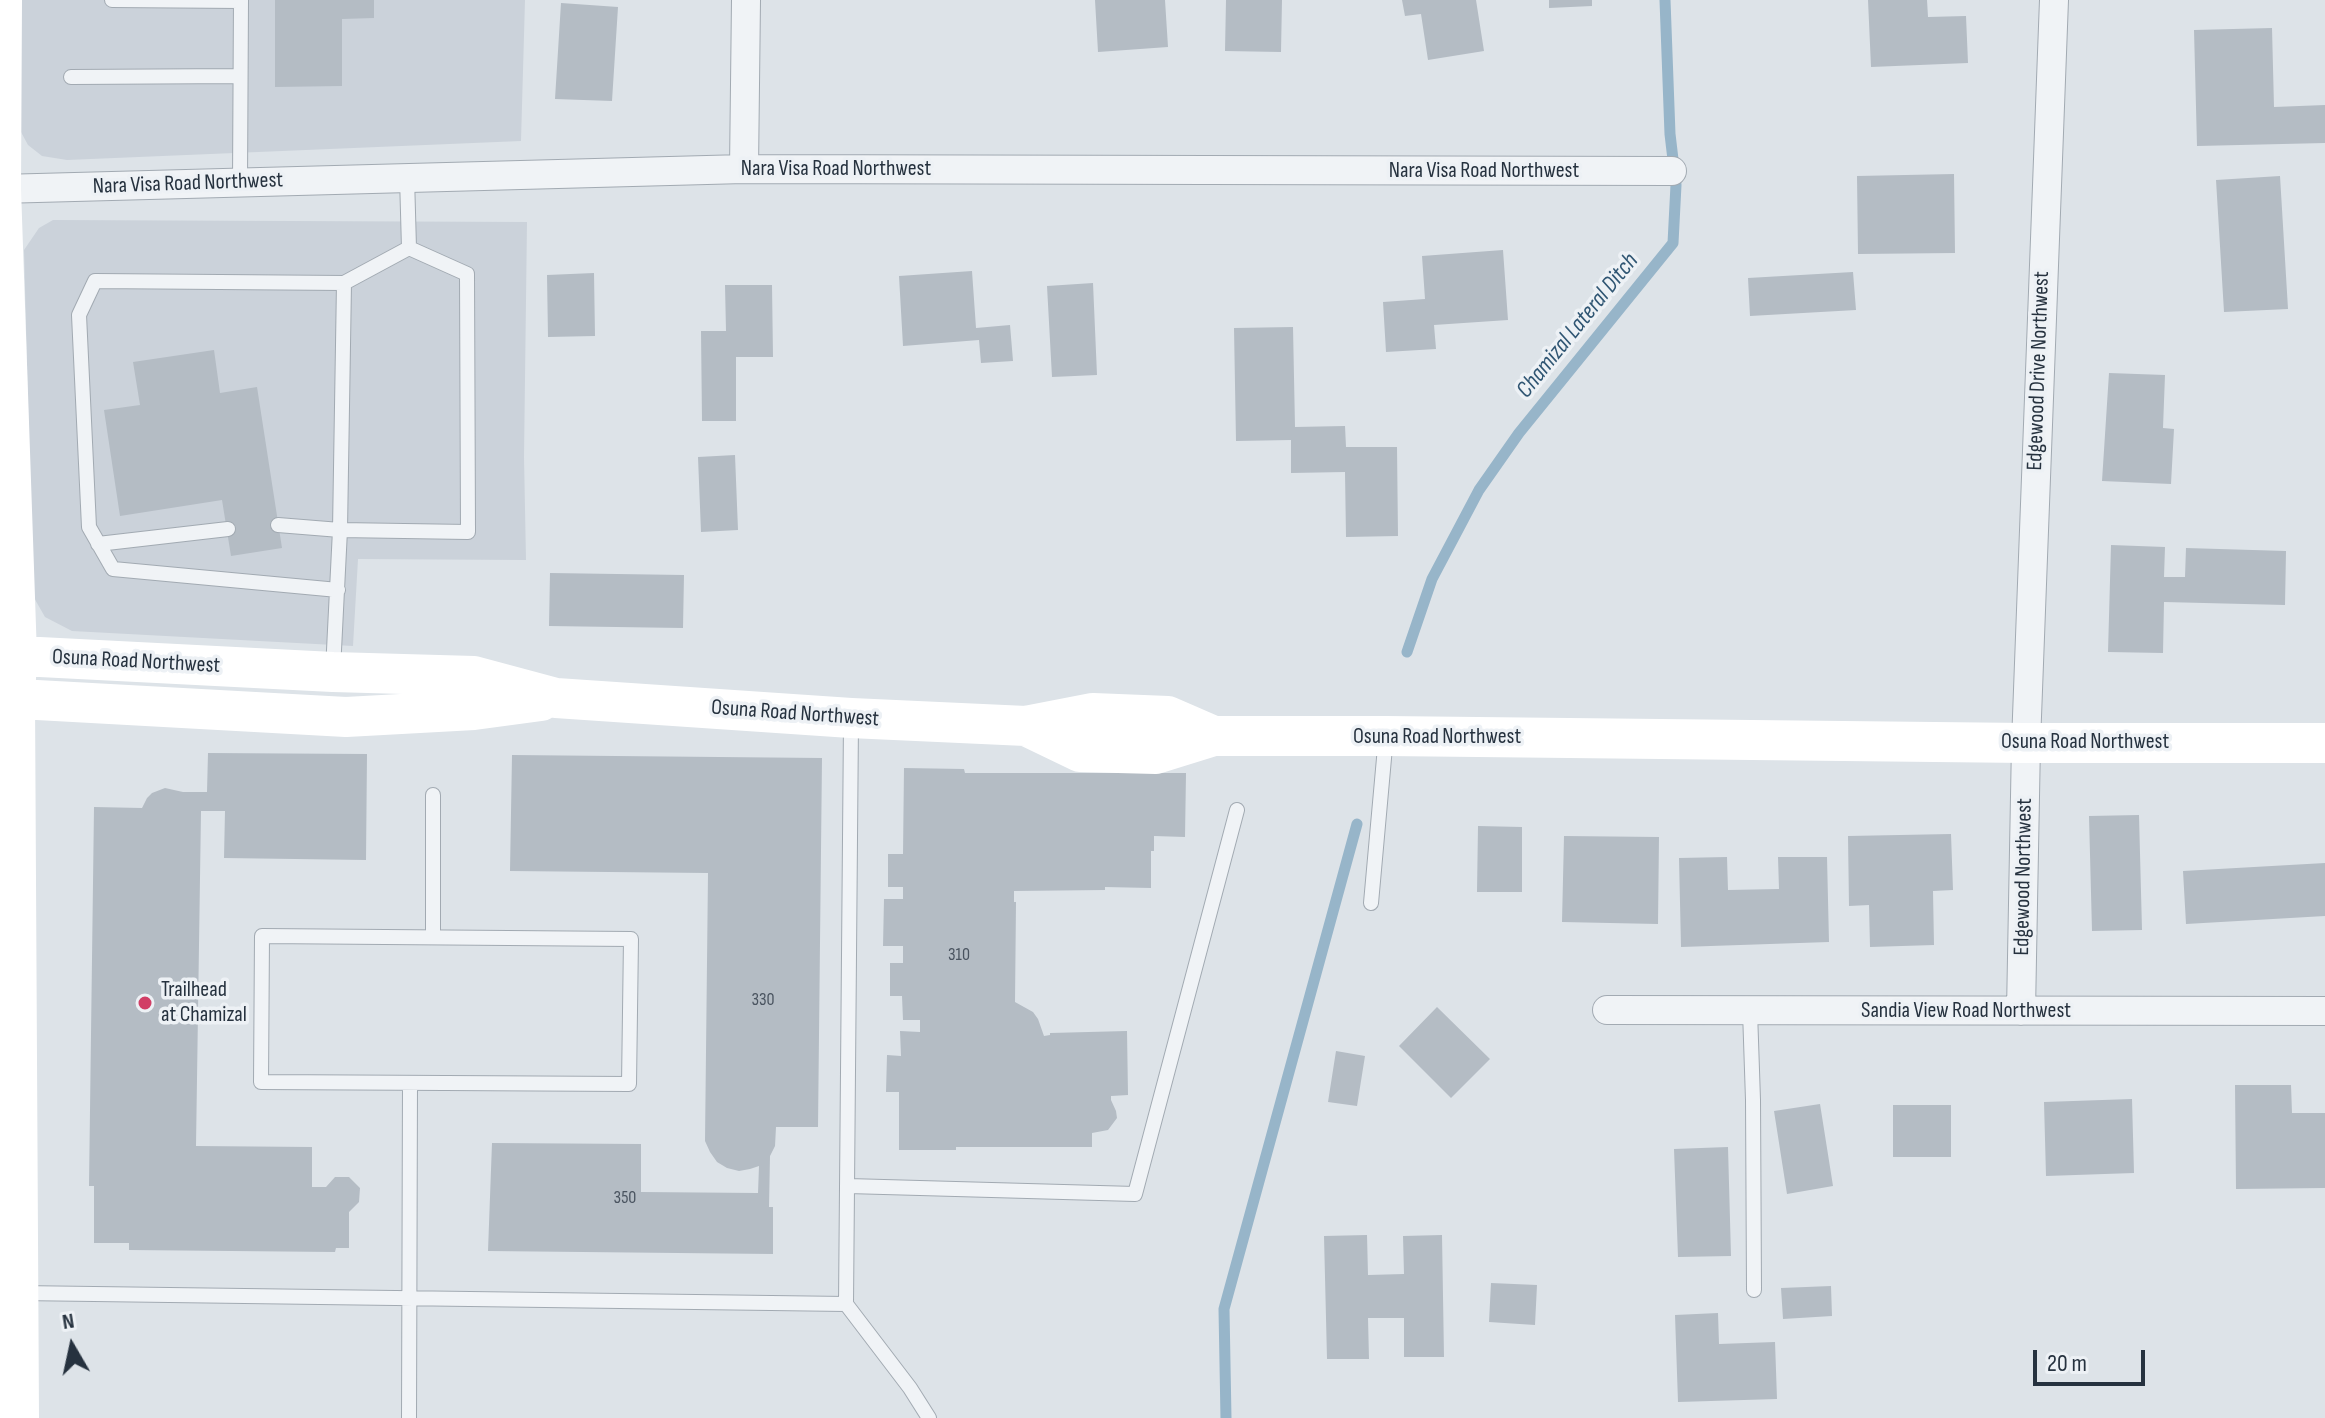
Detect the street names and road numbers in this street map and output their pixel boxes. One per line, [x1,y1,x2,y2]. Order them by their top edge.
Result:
street label: Nara Visa Road Northwest [741,156,931,182]
street label: Nara Visa Road Northwest [1389,158,1579,184]
street label: Nara Visa Road Northwest [92,167,284,201]
street label: Edgewood Drive Northwest [2022,271,2056,471]
street label: Osuna Road Northwest [51,644,221,680]
street label: Osuna Road Northwest [710,695,880,733]
street label: Osuna Road Northwest [1353,724,1521,750]
street label: Osuna Road Northwest [2001,729,2169,755]
street label: Edgewood Northwest [2009,798,2039,956]
street label: Sandia View Road Northwest [1861,998,2071,1024]

